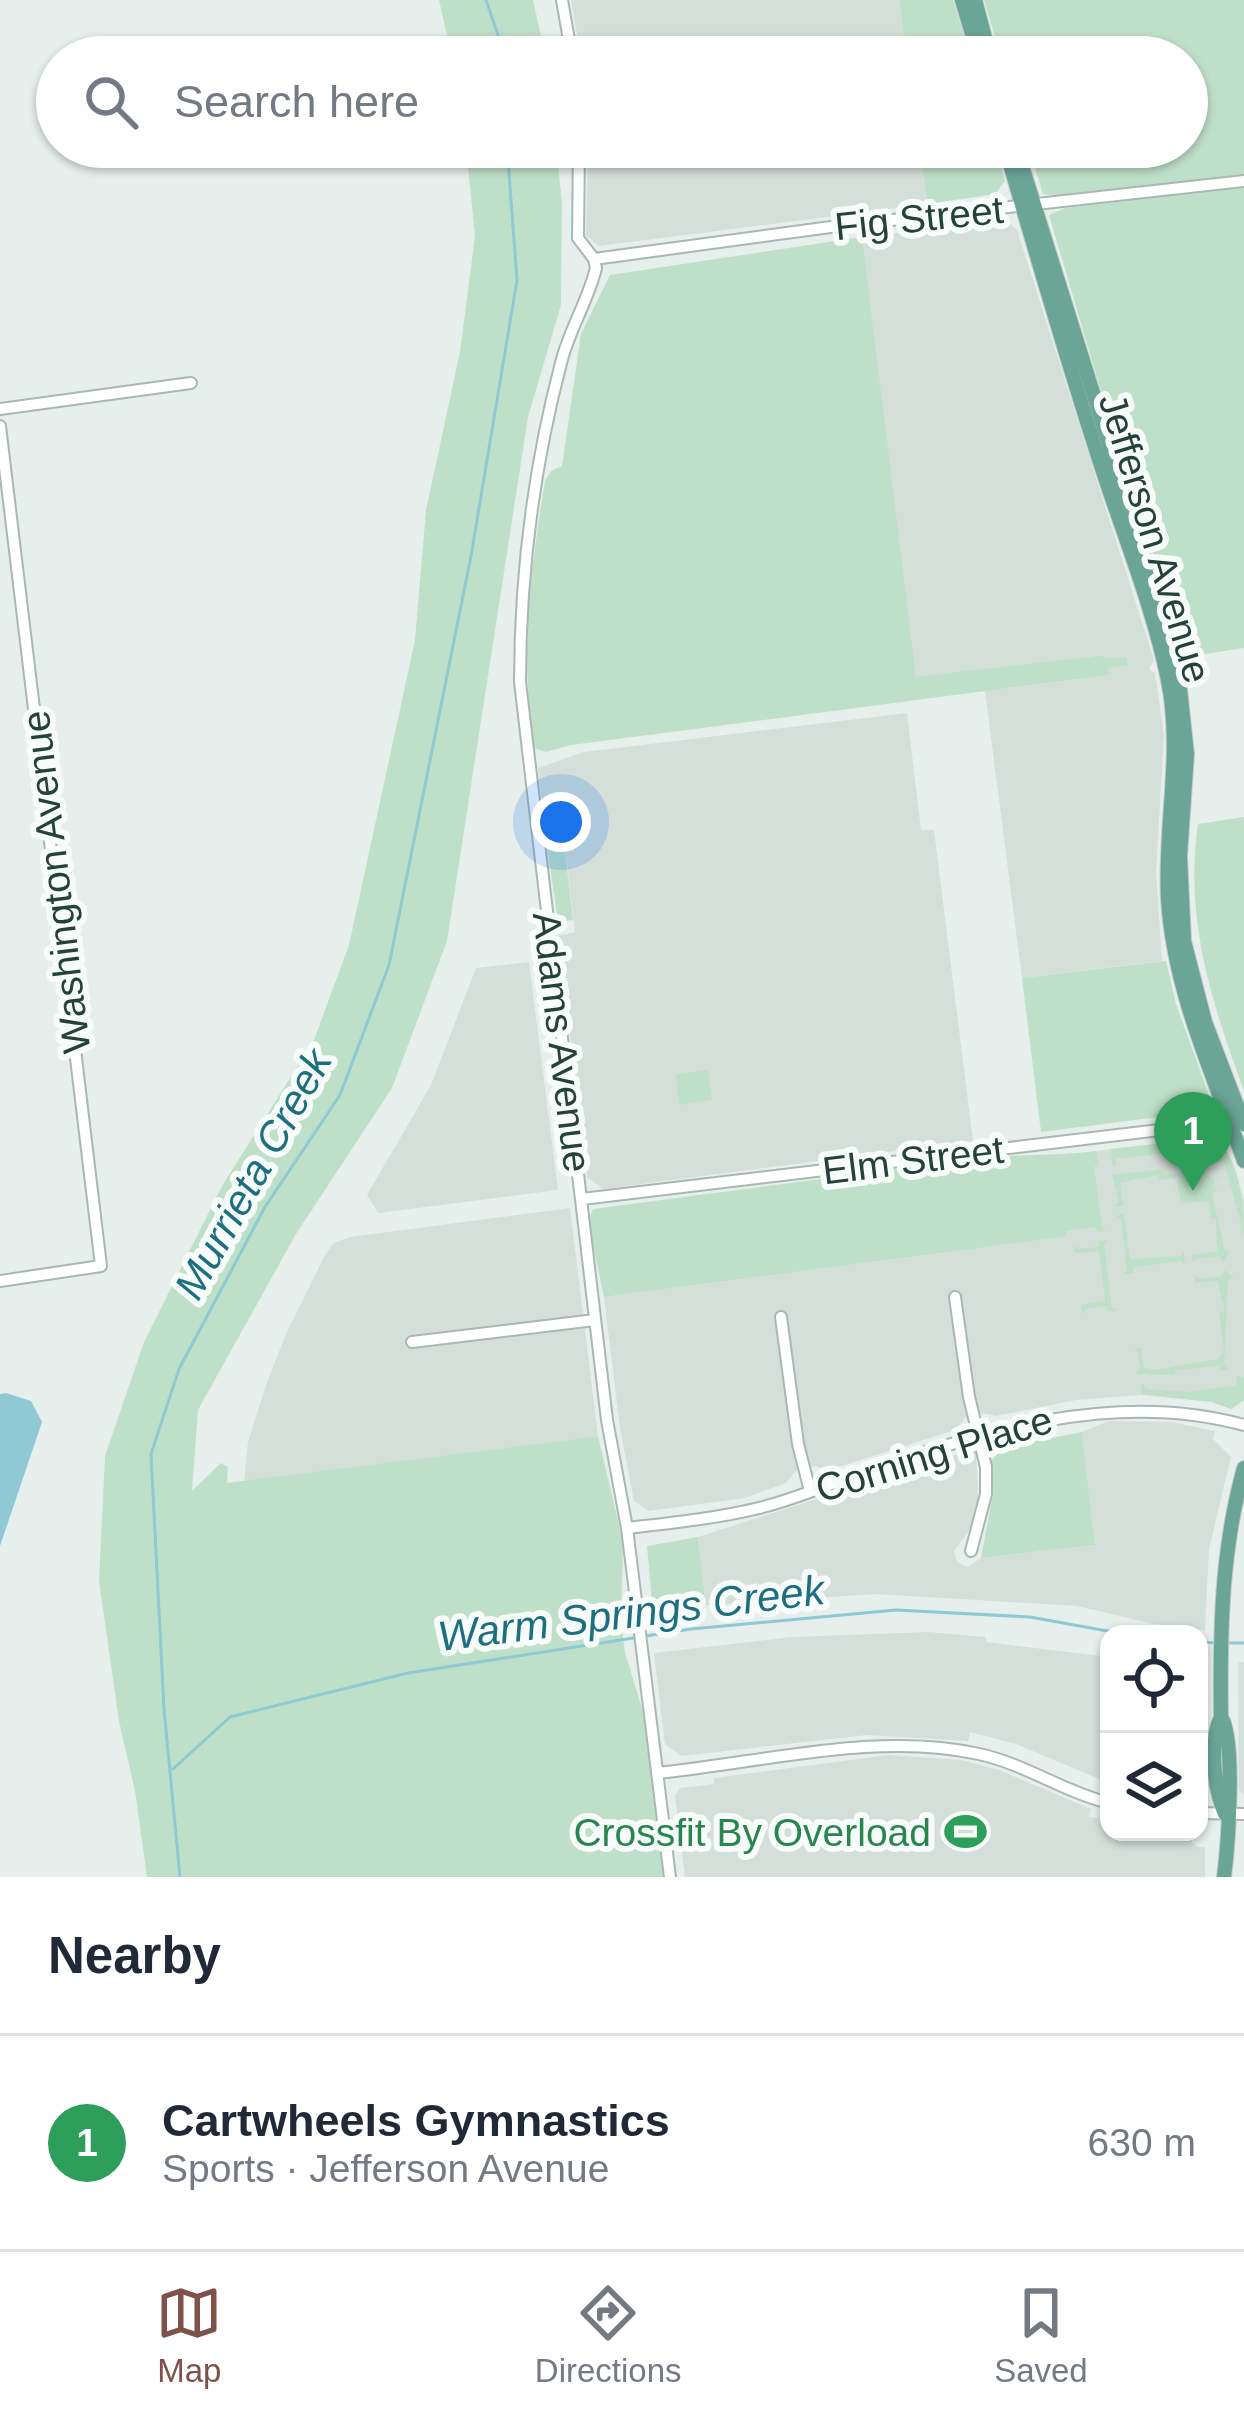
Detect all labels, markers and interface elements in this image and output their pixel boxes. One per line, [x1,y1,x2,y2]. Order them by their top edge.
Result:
search box [36,36,1208,168]
icon: search [78,69,144,135]
text: Search here [174,76,419,127]
street label: Fig Street [833,188,1005,248]
street label: Jefferson Avenue [1091,388,1219,688]
street label: Washington Avenue [14,708,98,1056]
your location [531,792,591,852]
street label: Adams Avenue [525,910,599,1174]
water label: Murrieta Creek [165,1039,342,1307]
pin: 1 [1154,1092,1232,1191]
street label: Elm Street [820,1128,1006,1192]
street label: Corning Place [811,1398,1057,1510]
water label: Warm Springs Creek [435,1566,829,1660]
map controls [1100,1625,1208,1841]
button: locate [1100,1625,1208,1733]
button: layers [1100,1733,1208,1841]
sports icon: Crossfit By Overload [942,1809,988,1855]
place label: Crossfit By Overload [573,1811,931,1854]
text: Nearby [48,1927,221,1984]
text: Cartwheels Gymnastics [162,2095,670,2146]
text: 1 [76,2121,98,2164]
text: 630 m [1088,2121,1196,2164]
text: Sports · Jefferson Avenue [162,2147,609,2190]
tab: Map [156,2280,222,2390]
tab: Directions [535,2280,682,2390]
tab: Saved [994,2280,1088,2390]

